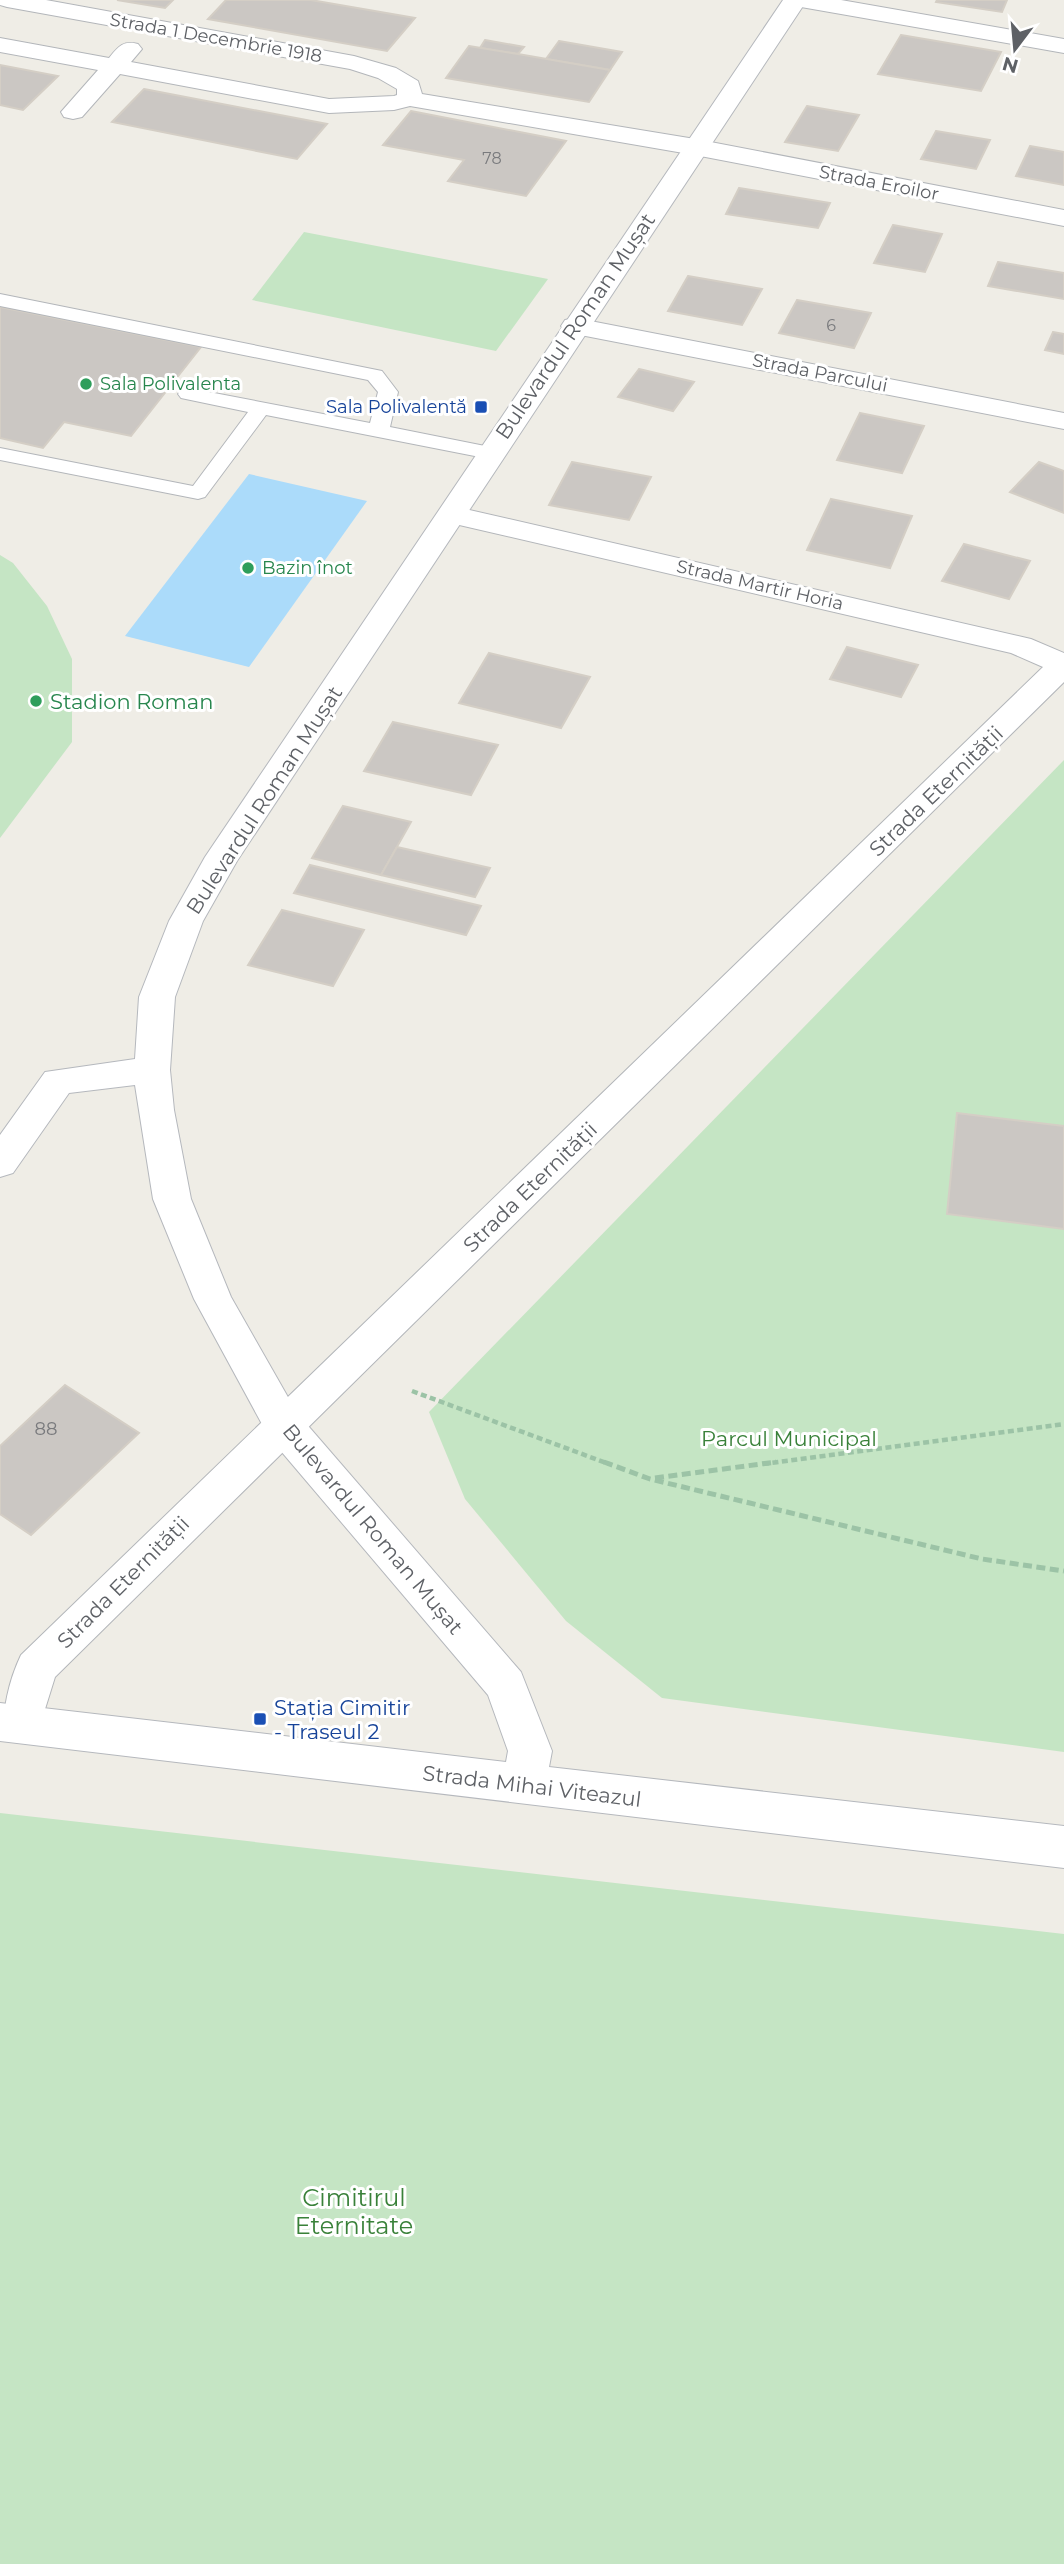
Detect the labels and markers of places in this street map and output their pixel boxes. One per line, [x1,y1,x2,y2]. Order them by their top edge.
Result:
place label: Sala Polivalenta [100,373,241,395]
marker: Sala Polivalenta [78,376,94,392]
place label: Sala Polivalentă [326,396,467,418]
marker: Sala Polivalentă [473,399,489,415]
place label: Bazin înot [262,557,353,579]
marker: Bazin înot [240,560,256,576]
place label: Stadion Roman [50,689,213,714]
marker: Stadion Roman [28,693,44,709]
place label: Stația Cimitir - Traseul 2 [274,1695,410,1744]
marker: Stația Cimitir - Traseul 2 [252,1711,268,1727]

